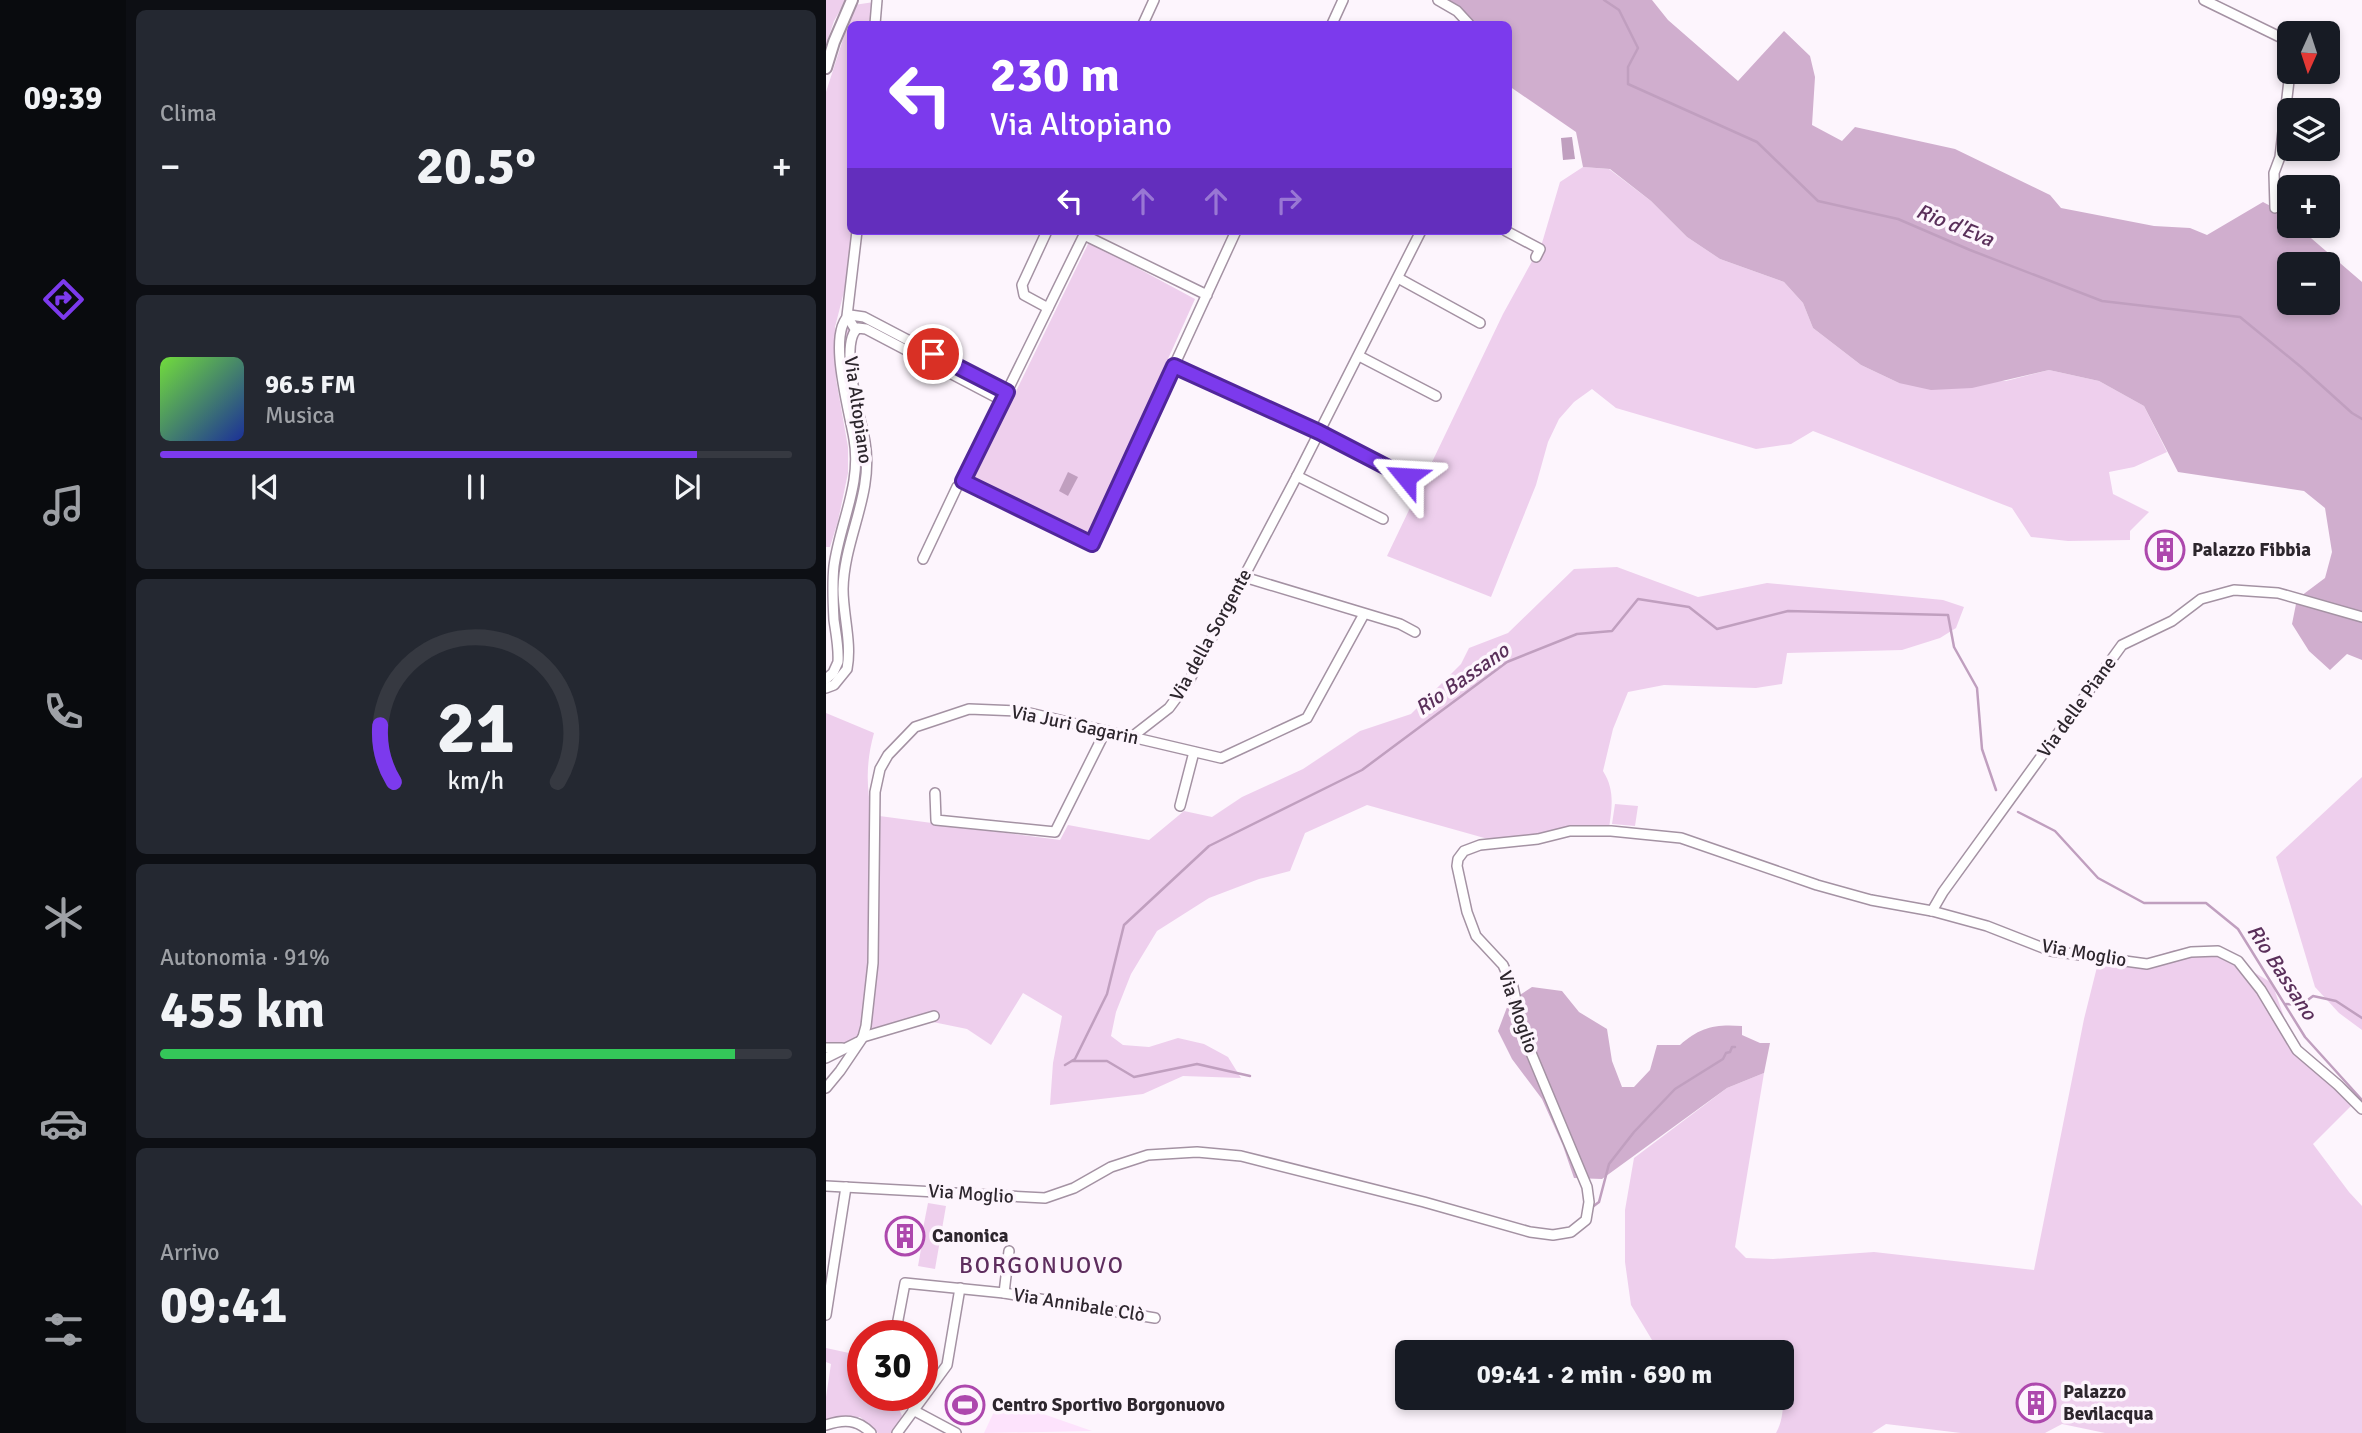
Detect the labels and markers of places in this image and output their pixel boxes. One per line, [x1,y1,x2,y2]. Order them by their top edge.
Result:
pin [903,324,963,384]
building icon: Palazzo Fibbia [2144,529,2186,571]
place label: Palazzo Fibbia [2192,538,2311,562]
building icon: Canonica [884,1215,926,1257]
place label: Canonica [932,1224,1009,1248]
place label: Palazzo Bevilacqua [2063,1380,2154,1426]
building icon: Palazzo Bevilacqua [2015,1382,2057,1424]
sports icon: Centro Sportivo Borgonuovo [944,1384,986,1426]
place label: Centro Sportivo Borgonuovo [992,1393,1225,1417]

